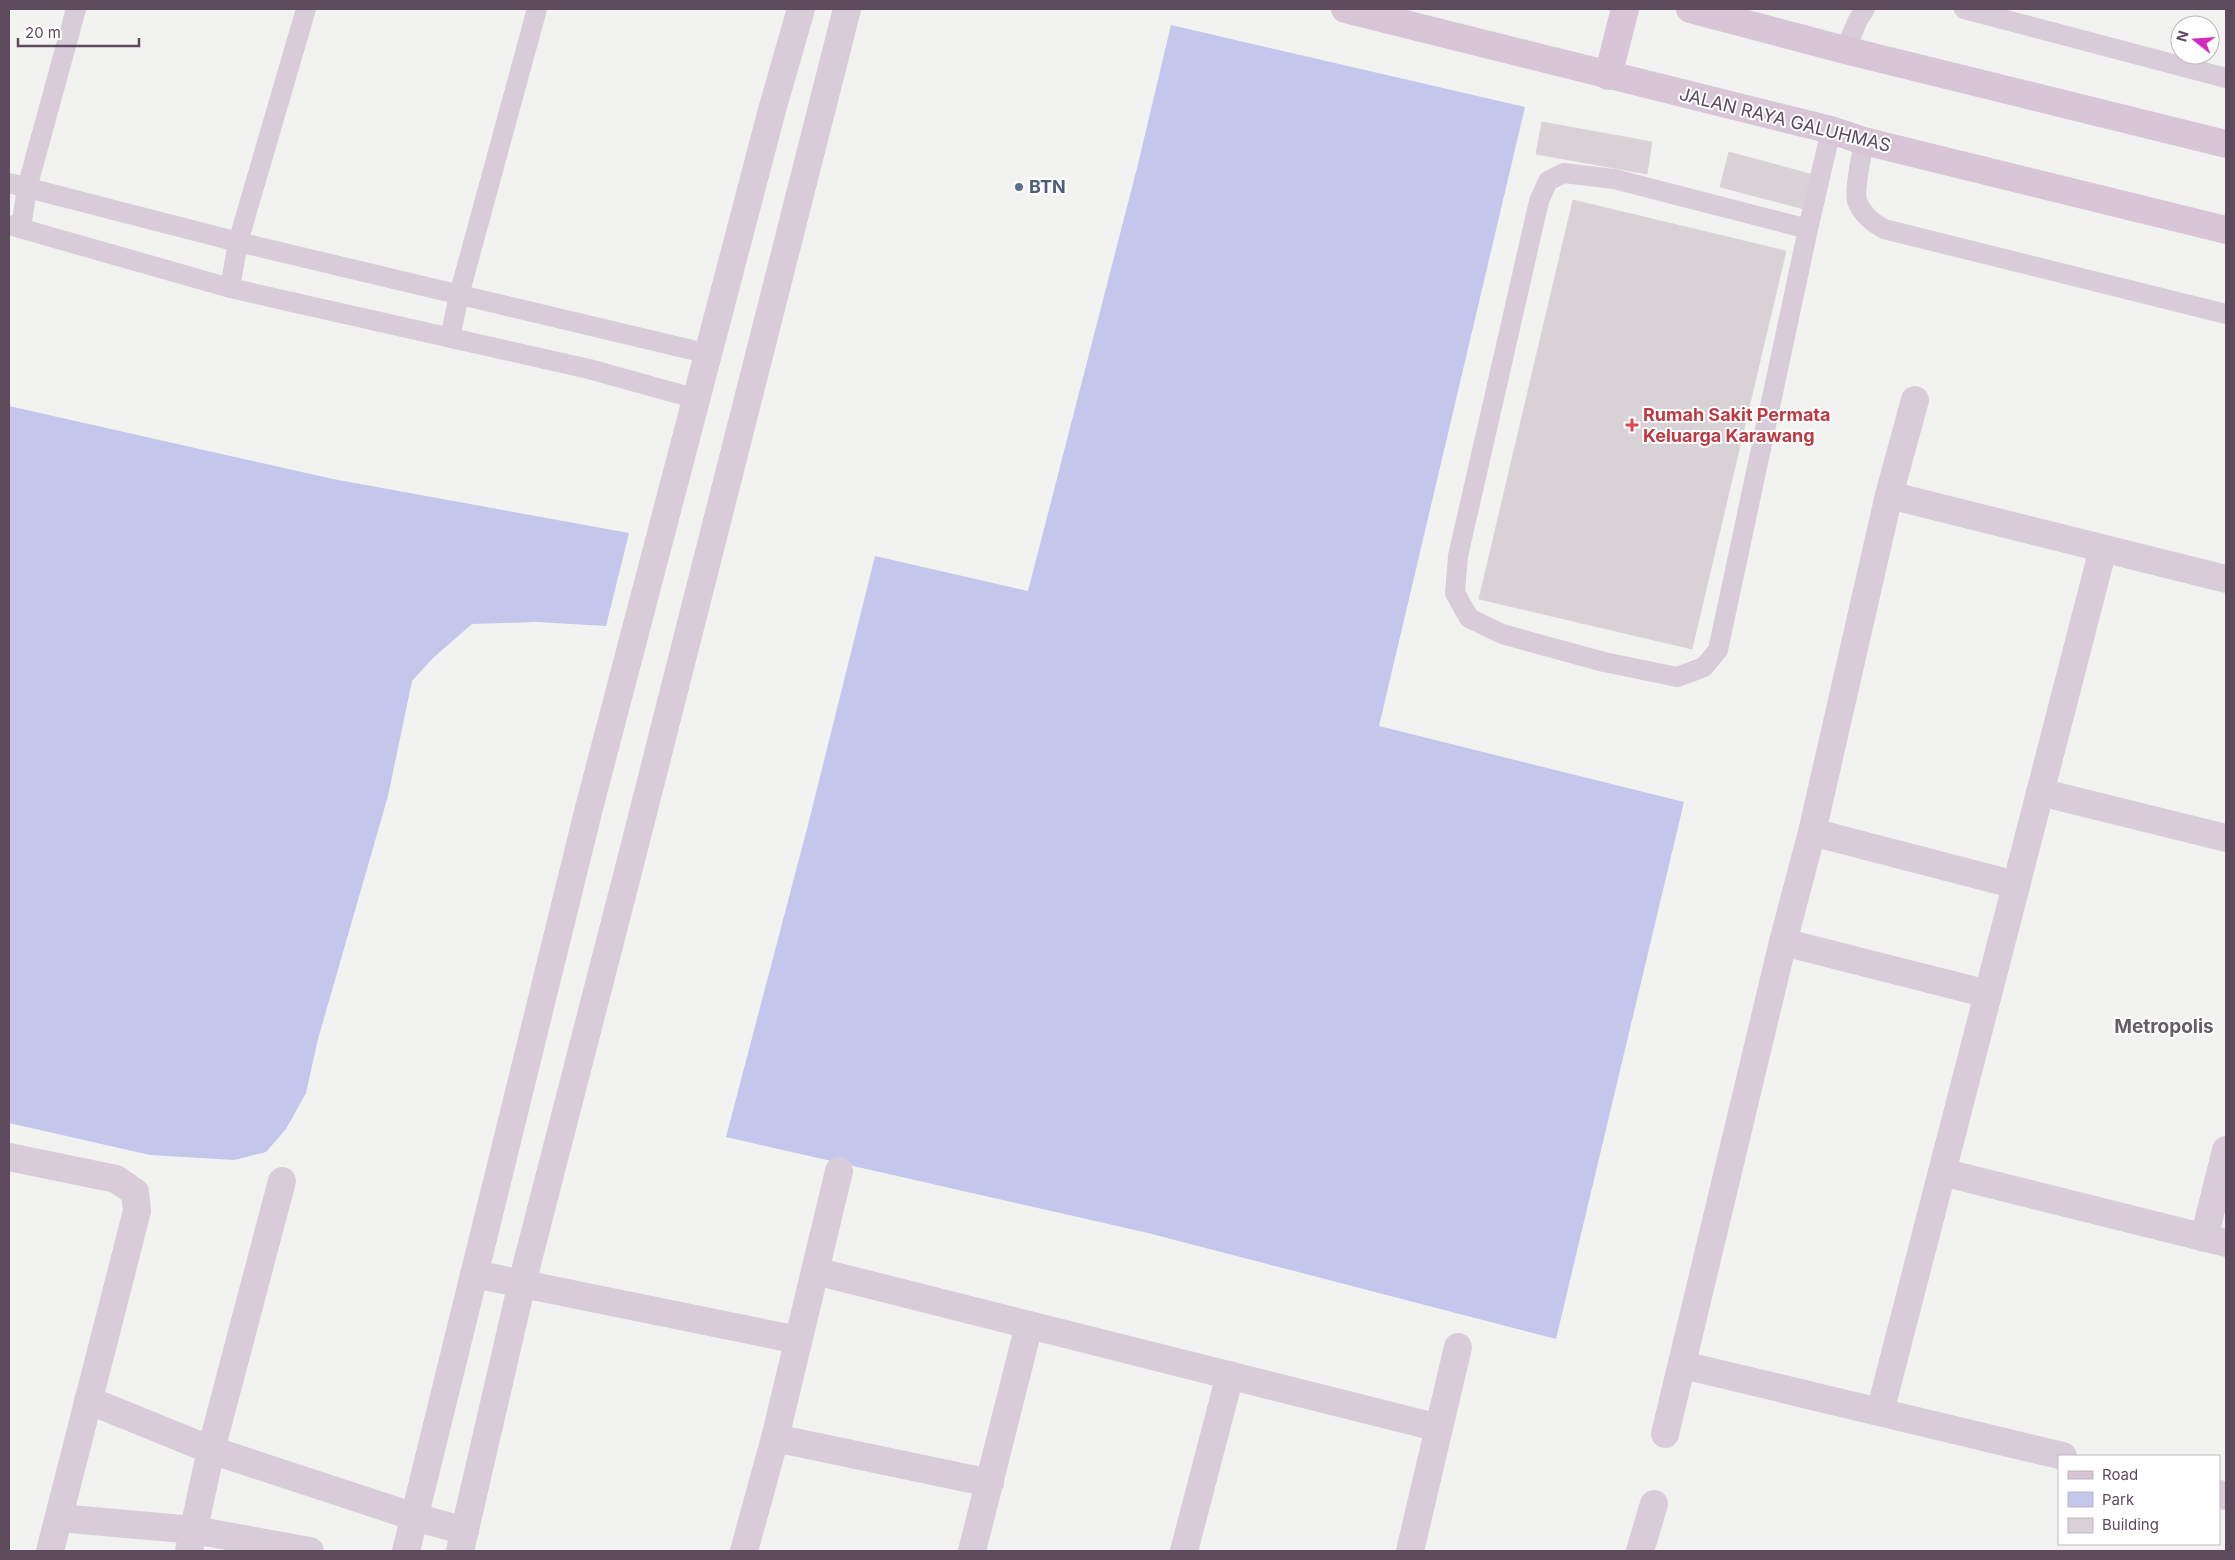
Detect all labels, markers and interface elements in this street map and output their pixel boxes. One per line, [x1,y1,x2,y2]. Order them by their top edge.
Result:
scale bar [18,15,139,47]
north arrow [2170,15,2220,65]
text: 20 m [25,23,61,42]
text: N [2172,28,2192,44]
street label: JALAN RAYA GALUHMAS [1677,83,1893,156]
place label: BTN [1029,176,1066,197]
marker: BTN [1013,181,1025,193]
place label: Rumah Sakit Permata Keluarga Karawang [1643,404,1831,446]
marker: Rumah Sakit Permata Keluarga Karawang [1625,418,1639,432]
district label: Metropolis [2114,1015,2214,1038]
legend [2058,1455,2220,1545]
text: Road [2102,1465,2138,1484]
text: Park [2102,1490,2135,1509]
text: Building [2102,1515,2159,1534]

